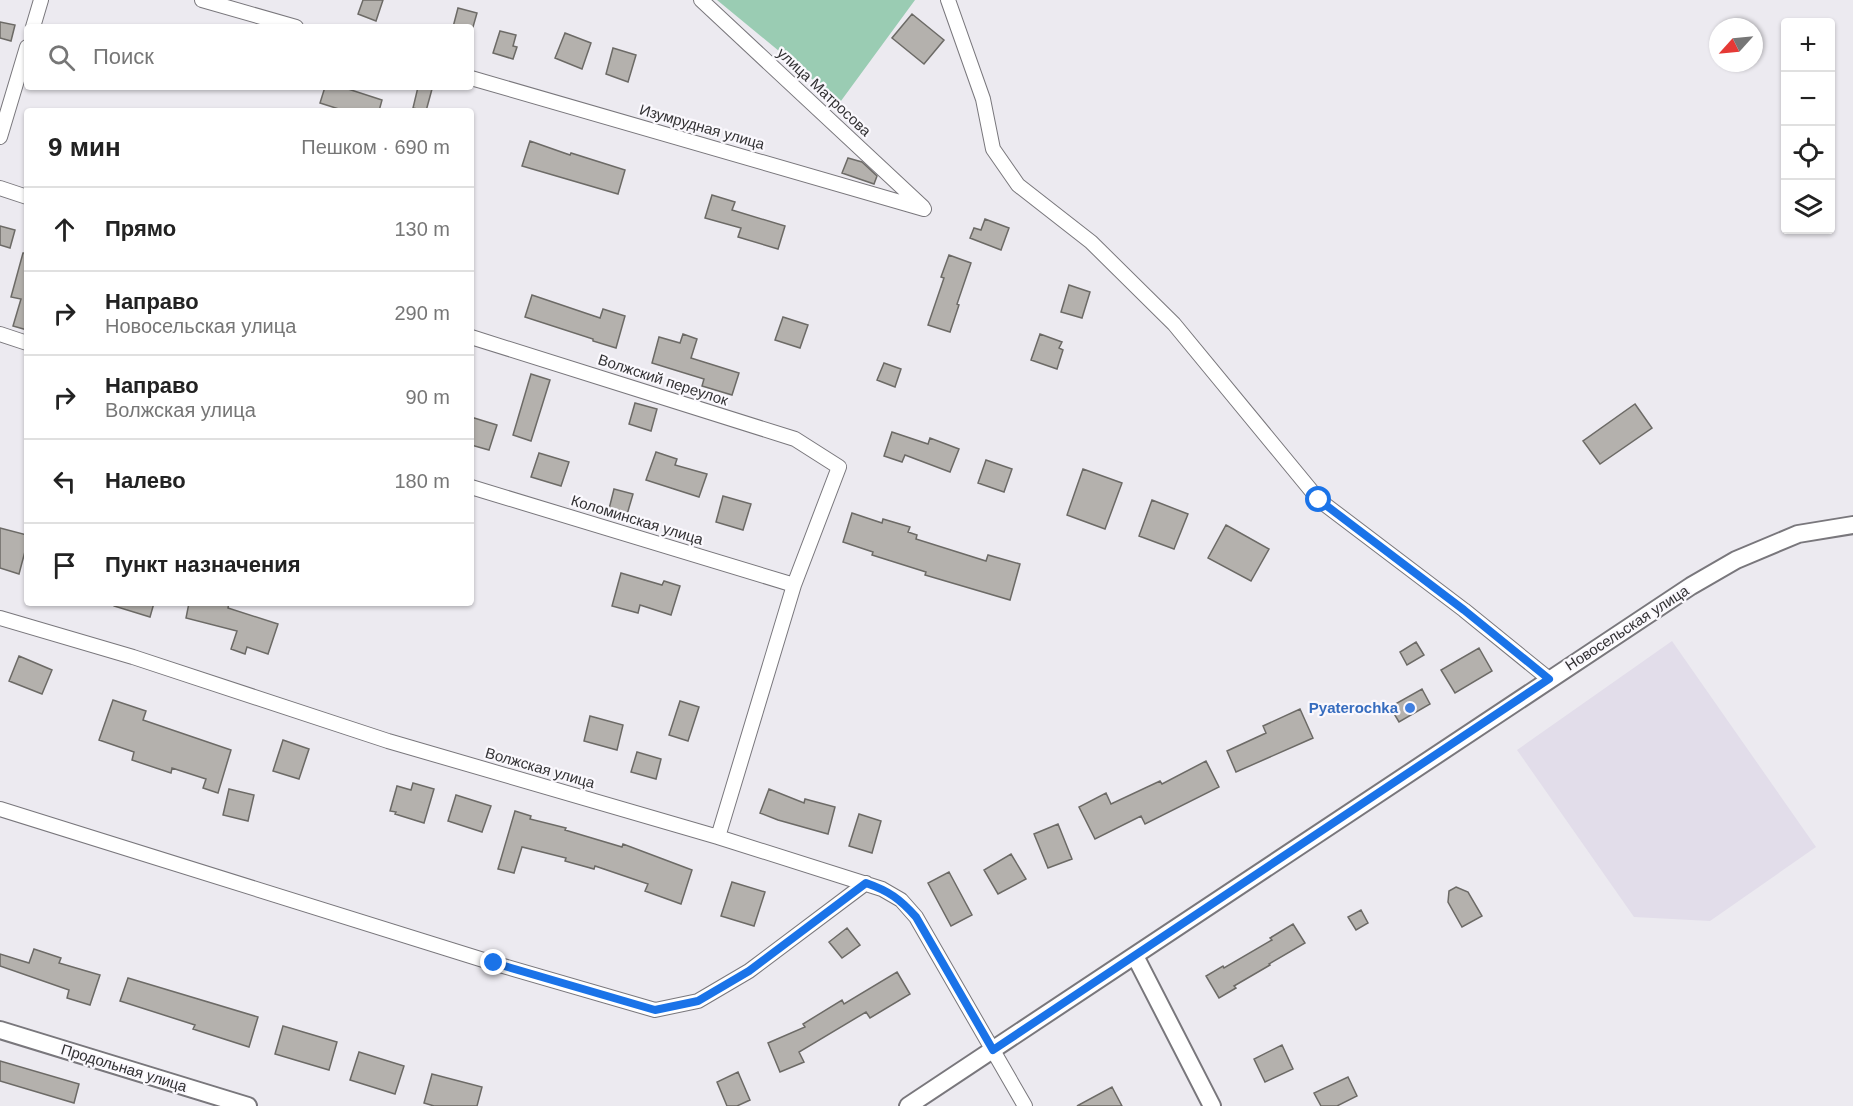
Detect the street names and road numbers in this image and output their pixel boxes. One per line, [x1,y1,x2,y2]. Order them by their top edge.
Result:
street label: улица Матросова [774,44,875,140]
street label: Изумрудная улица [638,101,767,153]
street label: Волжский переулок [596,350,731,409]
street label: Коломинская улица [569,491,706,548]
street label: Новосельская улица [1562,581,1692,674]
street label: Волжская улица [483,744,597,791]
street label: Продольная улица [59,1040,190,1095]

